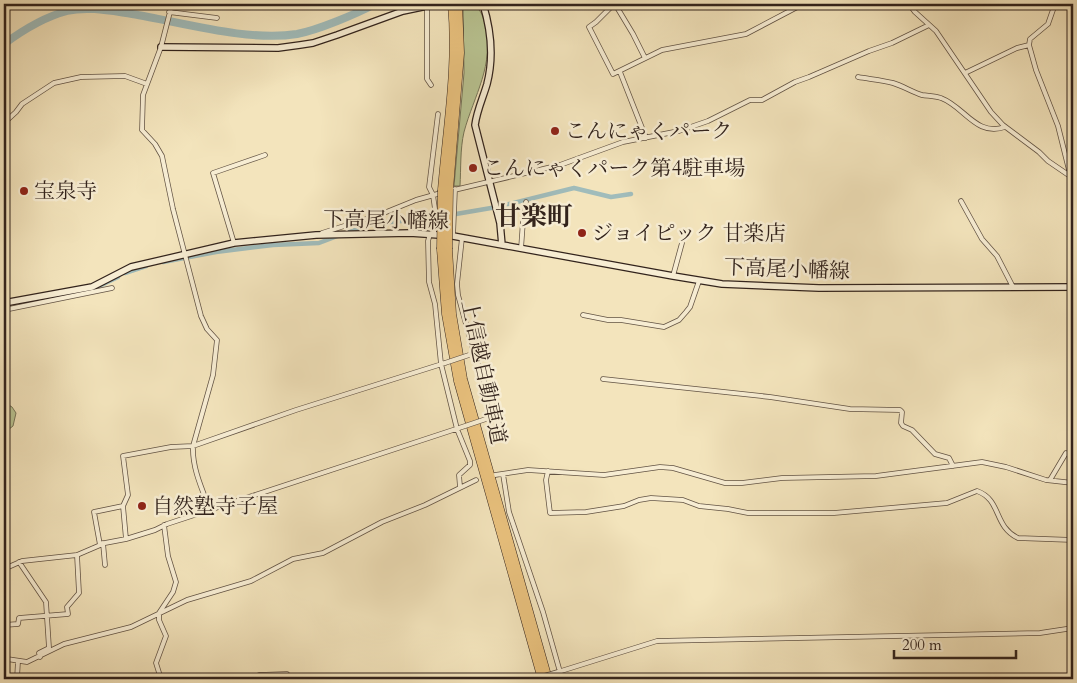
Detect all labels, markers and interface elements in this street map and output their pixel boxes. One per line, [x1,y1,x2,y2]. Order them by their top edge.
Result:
place label: こんにゃくパーク [565,117,733,146]
marker: こんにゃくパーク [549,125,561,137]
place label: こんにゃくパーク第4駐車場 [483,154,745,183]
marker: こんにゃくパーク第4駐車場 [467,162,479,174]
place label: 宝泉寺 [34,177,97,206]
marker: 宝泉寺 [18,185,30,197]
district label: 甘楽町 [495,199,573,234]
street label: 下高尾小幡線 [323,205,449,236]
place label: ジョイピック 甘楽店 [592,219,785,248]
marker: ジョイピック 甘楽店 [576,227,588,239]
street label: 下高尾小幡線 [724,253,850,286]
street label: 上信越自動車道 [454,297,513,447]
place label: 自然塾寺子屋 [152,492,278,521]
marker: 自然塾寺子屋 [136,500,148,512]
scale bar [894,628,1017,660]
text: 200 m [902,635,942,655]

